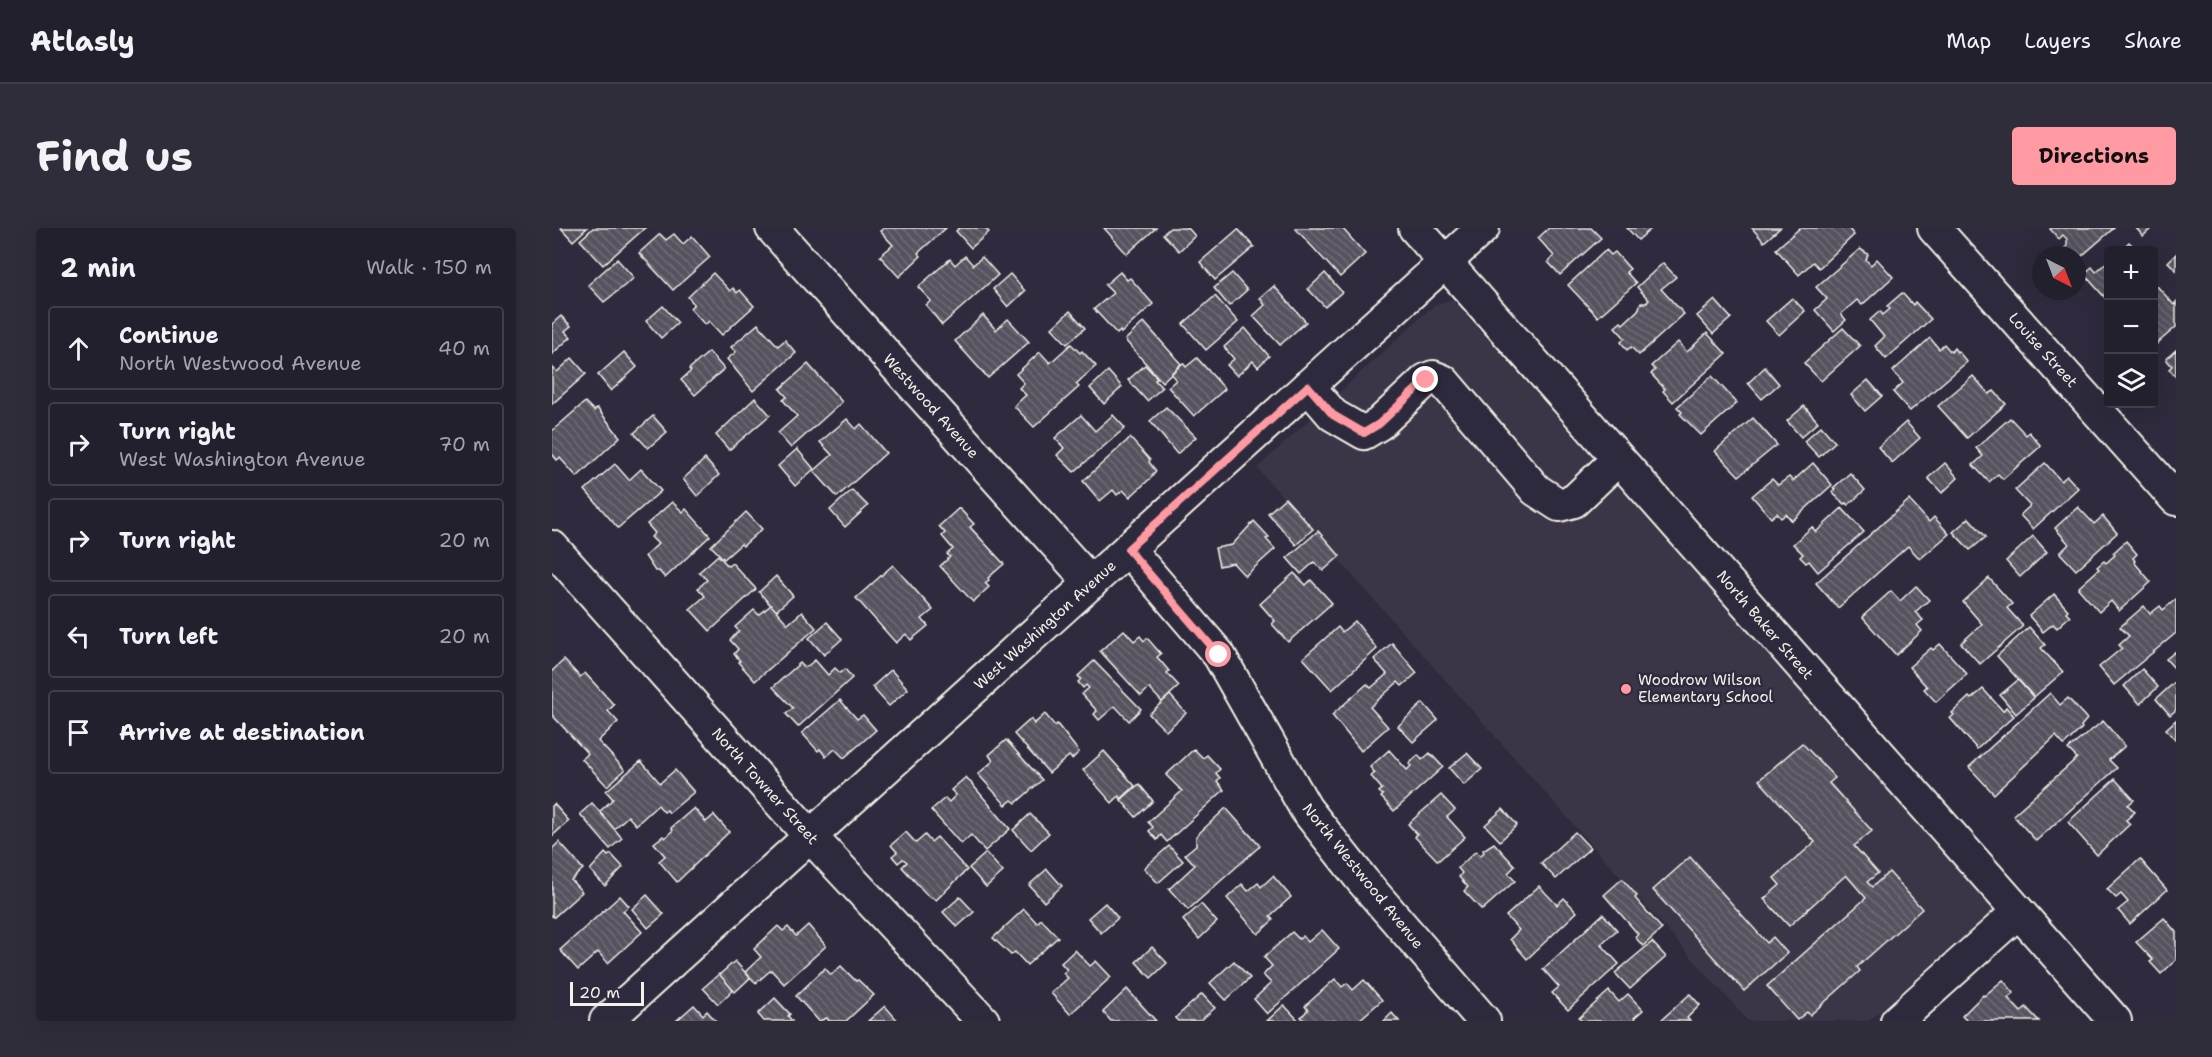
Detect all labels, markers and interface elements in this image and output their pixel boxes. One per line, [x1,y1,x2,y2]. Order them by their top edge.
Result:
text: Atlasly [30,22,135,60]
text: Map [1946,27,1991,55]
text: Layers [2024,27,2091,55]
text: Share [2124,27,2182,55]
button: Directions [2012,127,2176,185]
text: Find us [36,128,193,184]
north arrow [2032,246,2086,300]
map controls [2104,246,2158,408]
button: + [2104,246,2158,300]
text: 2 min [60,250,136,285]
text: Walk · 150 m [366,254,492,280]
button: − [2104,300,2158,354]
street label: Louise Street [2004,308,2082,392]
text: Continue [119,321,219,350]
icon: ahead [62,332,95,365]
text: 40 m [438,335,490,361]
street label: Westwood Avenue [879,349,983,463]
text: North Westwood Avenue [119,350,362,376]
button: layers [2104,354,2158,408]
route end [1412,366,1438,392]
text: Turn right [119,417,236,446]
icon: right [62,428,95,461]
text: 70 m [438,431,490,457]
text: West Washington Avenue [119,446,366,472]
icon: right [62,524,95,557]
text: Turn right [119,526,236,555]
text: 20 m [439,527,490,553]
street label: West Washington Avenue [970,556,1120,694]
street label: North Baker Street [1712,566,1818,684]
icon: left [62,620,95,653]
text: Turn left [119,622,218,651]
text: 20 m [439,623,490,649]
route start [1205,641,1231,667]
place label: Woodrow Wilson Elementary School [1638,670,1774,707]
marker: Woodrow Wilson Elementary School [1619,682,1633,696]
icon: arrive [62,716,95,749]
text: Arrive at destination [119,718,365,747]
street label: North Towner Street [707,723,823,849]
street label: North Westwood Avenue [1298,799,1428,953]
scale bar [570,979,644,1006]
text: 20 m [579,982,620,1003]

